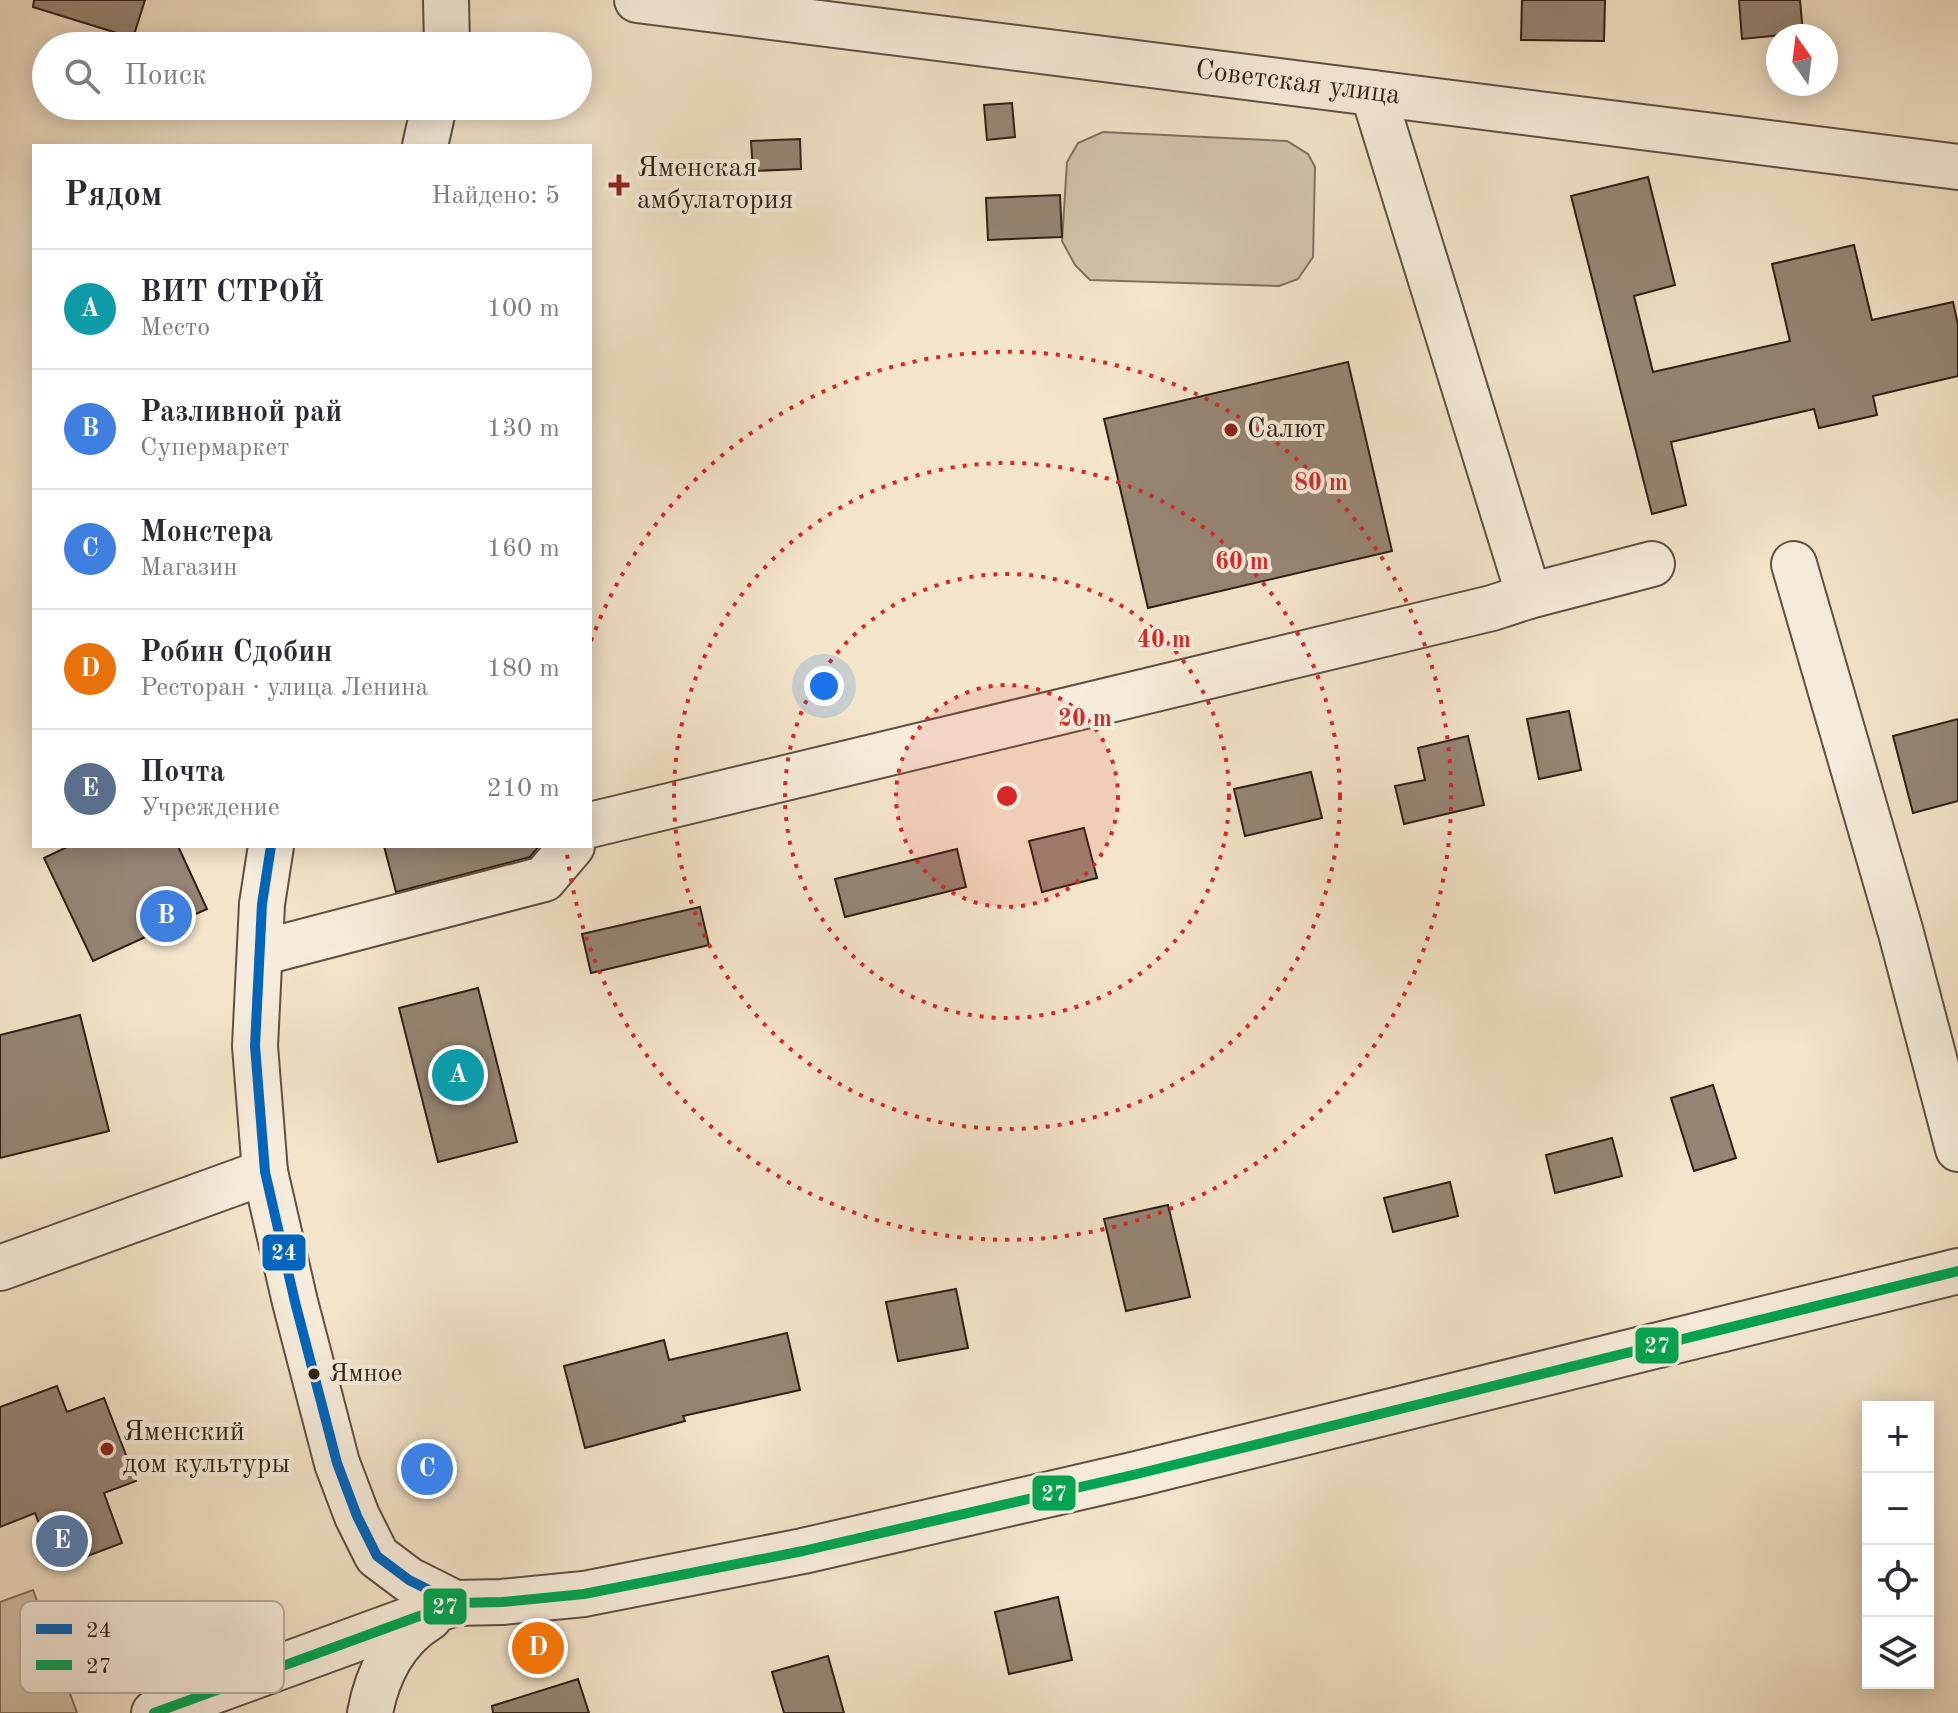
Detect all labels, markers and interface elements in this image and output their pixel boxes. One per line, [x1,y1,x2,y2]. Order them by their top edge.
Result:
north arrow [1766,24,1838,96]
search box [32,32,592,120]
icon: search [60,54,104,98]
street label: Советская улица [1194,57,1402,110]
text: Поиск [124,61,207,91]
place label: Яменская амбулатория [637,155,793,215]
marker: Яменская амбулатория [608,174,630,196]
text: Рядом [64,179,163,213]
text: Найдено: 5 [431,183,560,209]
text: ВИТ СТРОЙ [140,278,324,308]
text: A [80,296,100,322]
text: 100 m [487,296,560,322]
text: Место [140,315,210,341]
text: Разливной рай [140,398,342,428]
text: B [81,416,99,442]
text: 130 m [487,416,560,442]
place label: Салют [1247,416,1326,444]
marker: Салют [1222,421,1240,439]
text: Супермаркет [140,435,289,461]
text: 80 m [1294,472,1348,496]
text: Монстера [140,518,273,548]
text: C [81,536,99,562]
text: 160 m [487,536,560,562]
text: 60 m [1215,551,1269,575]
text: Магазин [140,555,238,581]
text: 40 m [1137,629,1191,653]
text: Робин Сдобин [140,638,332,668]
text: D [80,656,100,682]
text: 180 m [487,656,560,682]
your location [804,666,844,706]
text: Ресторан · улица Ленина [140,675,428,701]
text: 20 m [1058,708,1112,732]
text: Почта [140,758,225,788]
text: E [81,776,99,802]
text: 210 m [487,776,560,802]
centre of rings [993,782,1021,810]
text: Учреждение [140,795,280,821]
pin: B [140,886,192,946]
pin: A [432,1045,484,1105]
line badge: 24 [261,1233,307,1272]
text: 24 [271,1243,297,1265]
line badge: 27 [1634,1326,1680,1365]
text: 27 [1644,1336,1670,1358]
place label: Ямное [329,1361,403,1387]
marker: Ямное [306,1366,322,1382]
map controls [1862,1401,1934,1689]
button: + [1862,1401,1934,1473]
place label: Яменский дом культуры [123,1419,290,1479]
pin: C [401,1439,453,1499]
marker: Яменский дом культуры [98,1440,116,1458]
button: − [1862,1473,1934,1545]
line badge: 27 [1031,1474,1077,1512]
text: 27 [1041,1484,1067,1506]
pin: E [36,1511,88,1571]
button: locate [1862,1545,1934,1617]
line badge: 27 [422,1587,468,1626]
text: 27 [432,1597,458,1619]
legend [20,1601,284,1693]
button: layers [1862,1617,1934,1689]
pin: D [512,1618,564,1678]
text: 24 [86,1620,112,1642]
text: 27 [86,1656,112,1678]

